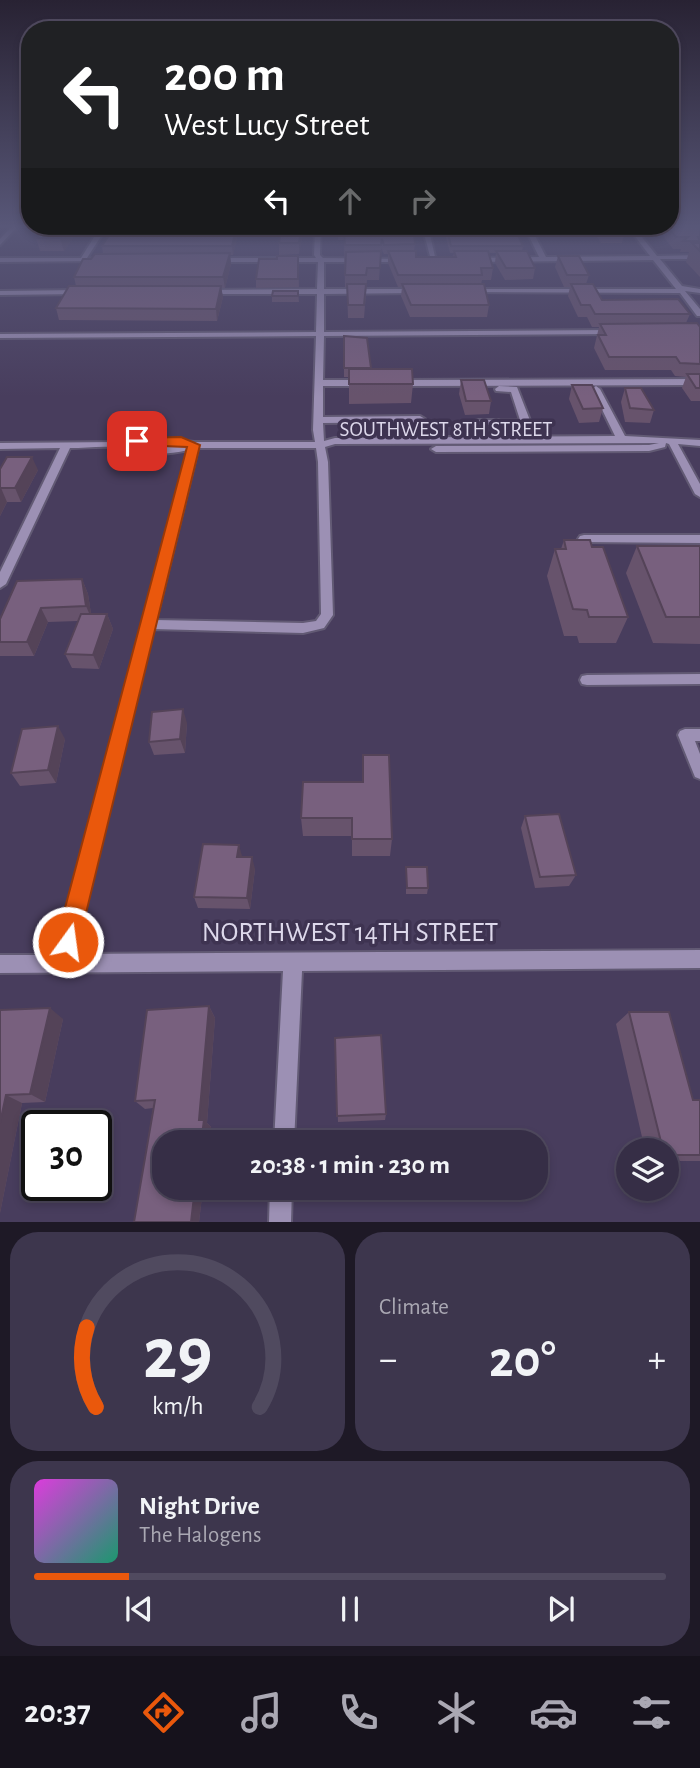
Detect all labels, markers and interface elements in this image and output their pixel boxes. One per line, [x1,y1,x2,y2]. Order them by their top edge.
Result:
icon: left [49,49,140,140]
text: 200 m [164,51,285,100]
text: West Lucy Street [164,109,369,141]
icon: left [258,182,296,220]
icon: ahead [331,182,369,220]
icon: right [404,182,442,220]
pin [107,411,167,471]
street label: SOUTHWEST 8TH STREET [339,419,553,440]
icon: arrive [118,422,156,460]
position arrow [31,905,105,979]
street label: NORTHWEST 14TH STREET [202,919,498,947]
speed limit sign: 30 [21,1110,112,1201]
map controls [616,1138,679,1201]
button: layers [616,1138,679,1201]
text: 20:38 · 1 min · 230 m [250,1152,450,1178]
text: Climate [379,1296,449,1319]
text: 29 [143,1320,212,1393]
text: 20° [489,1334,556,1386]
text: − [379,1341,397,1379]
text: + [648,1341,666,1379]
text: km/h [152,1394,203,1419]
text: Night Drive [139,1493,260,1519]
text: The Halogens [139,1524,261,1547]
icon: previous [120,1590,158,1628]
icon: pause [331,1590,369,1628]
icon: next [542,1590,580,1628]
icon: directions [139,1688,188,1737]
icon: music [237,1688,286,1737]
icon: phone [334,1688,383,1737]
icon: climate [432,1688,481,1737]
icon: car [529,1688,578,1737]
icon: filters [627,1688,676,1737]
text: 20:37 [24,1696,91,1728]

